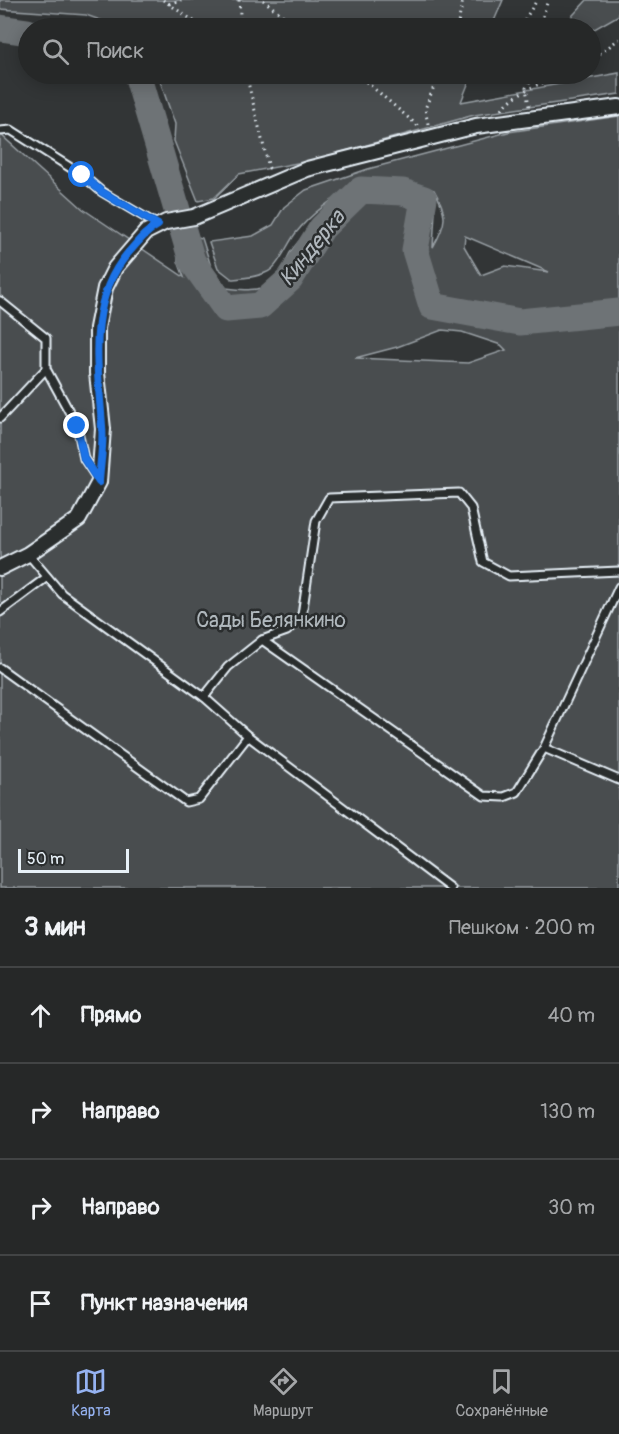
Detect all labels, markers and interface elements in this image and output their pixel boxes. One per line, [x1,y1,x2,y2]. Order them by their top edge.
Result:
search box [18,18,601,84]
icon: search [39,35,72,68]
text: Поиск [87,37,144,65]
route start [68,161,94,187]
water label: Киндерка [273,203,352,292]
route end [63,412,89,438]
park label: Сады Белянкино [196,607,346,634]
scale bar [18,846,129,874]
text: 50 m [27,849,64,869]
text: 3 мин [24,911,86,943]
text: Пешком · 200 m [449,915,595,940]
icon: ahead [24,999,57,1032]
text: Прямо [81,1001,141,1029]
text: 40 m [548,1003,595,1028]
icon: right [24,1095,57,1128]
text: Направо [81,1097,160,1125]
text: 130 m [540,1099,595,1124]
icon: right [24,1191,57,1224]
text: Направо [81,1193,160,1221]
text: 30 m [548,1195,595,1220]
icon: arrive [24,1287,57,1320]
text: Пункт назначения [81,1289,248,1317]
tab: Карта [71,1365,111,1421]
tab: Маршрут [253,1365,313,1421]
tab: Сохранённые [456,1365,548,1421]

